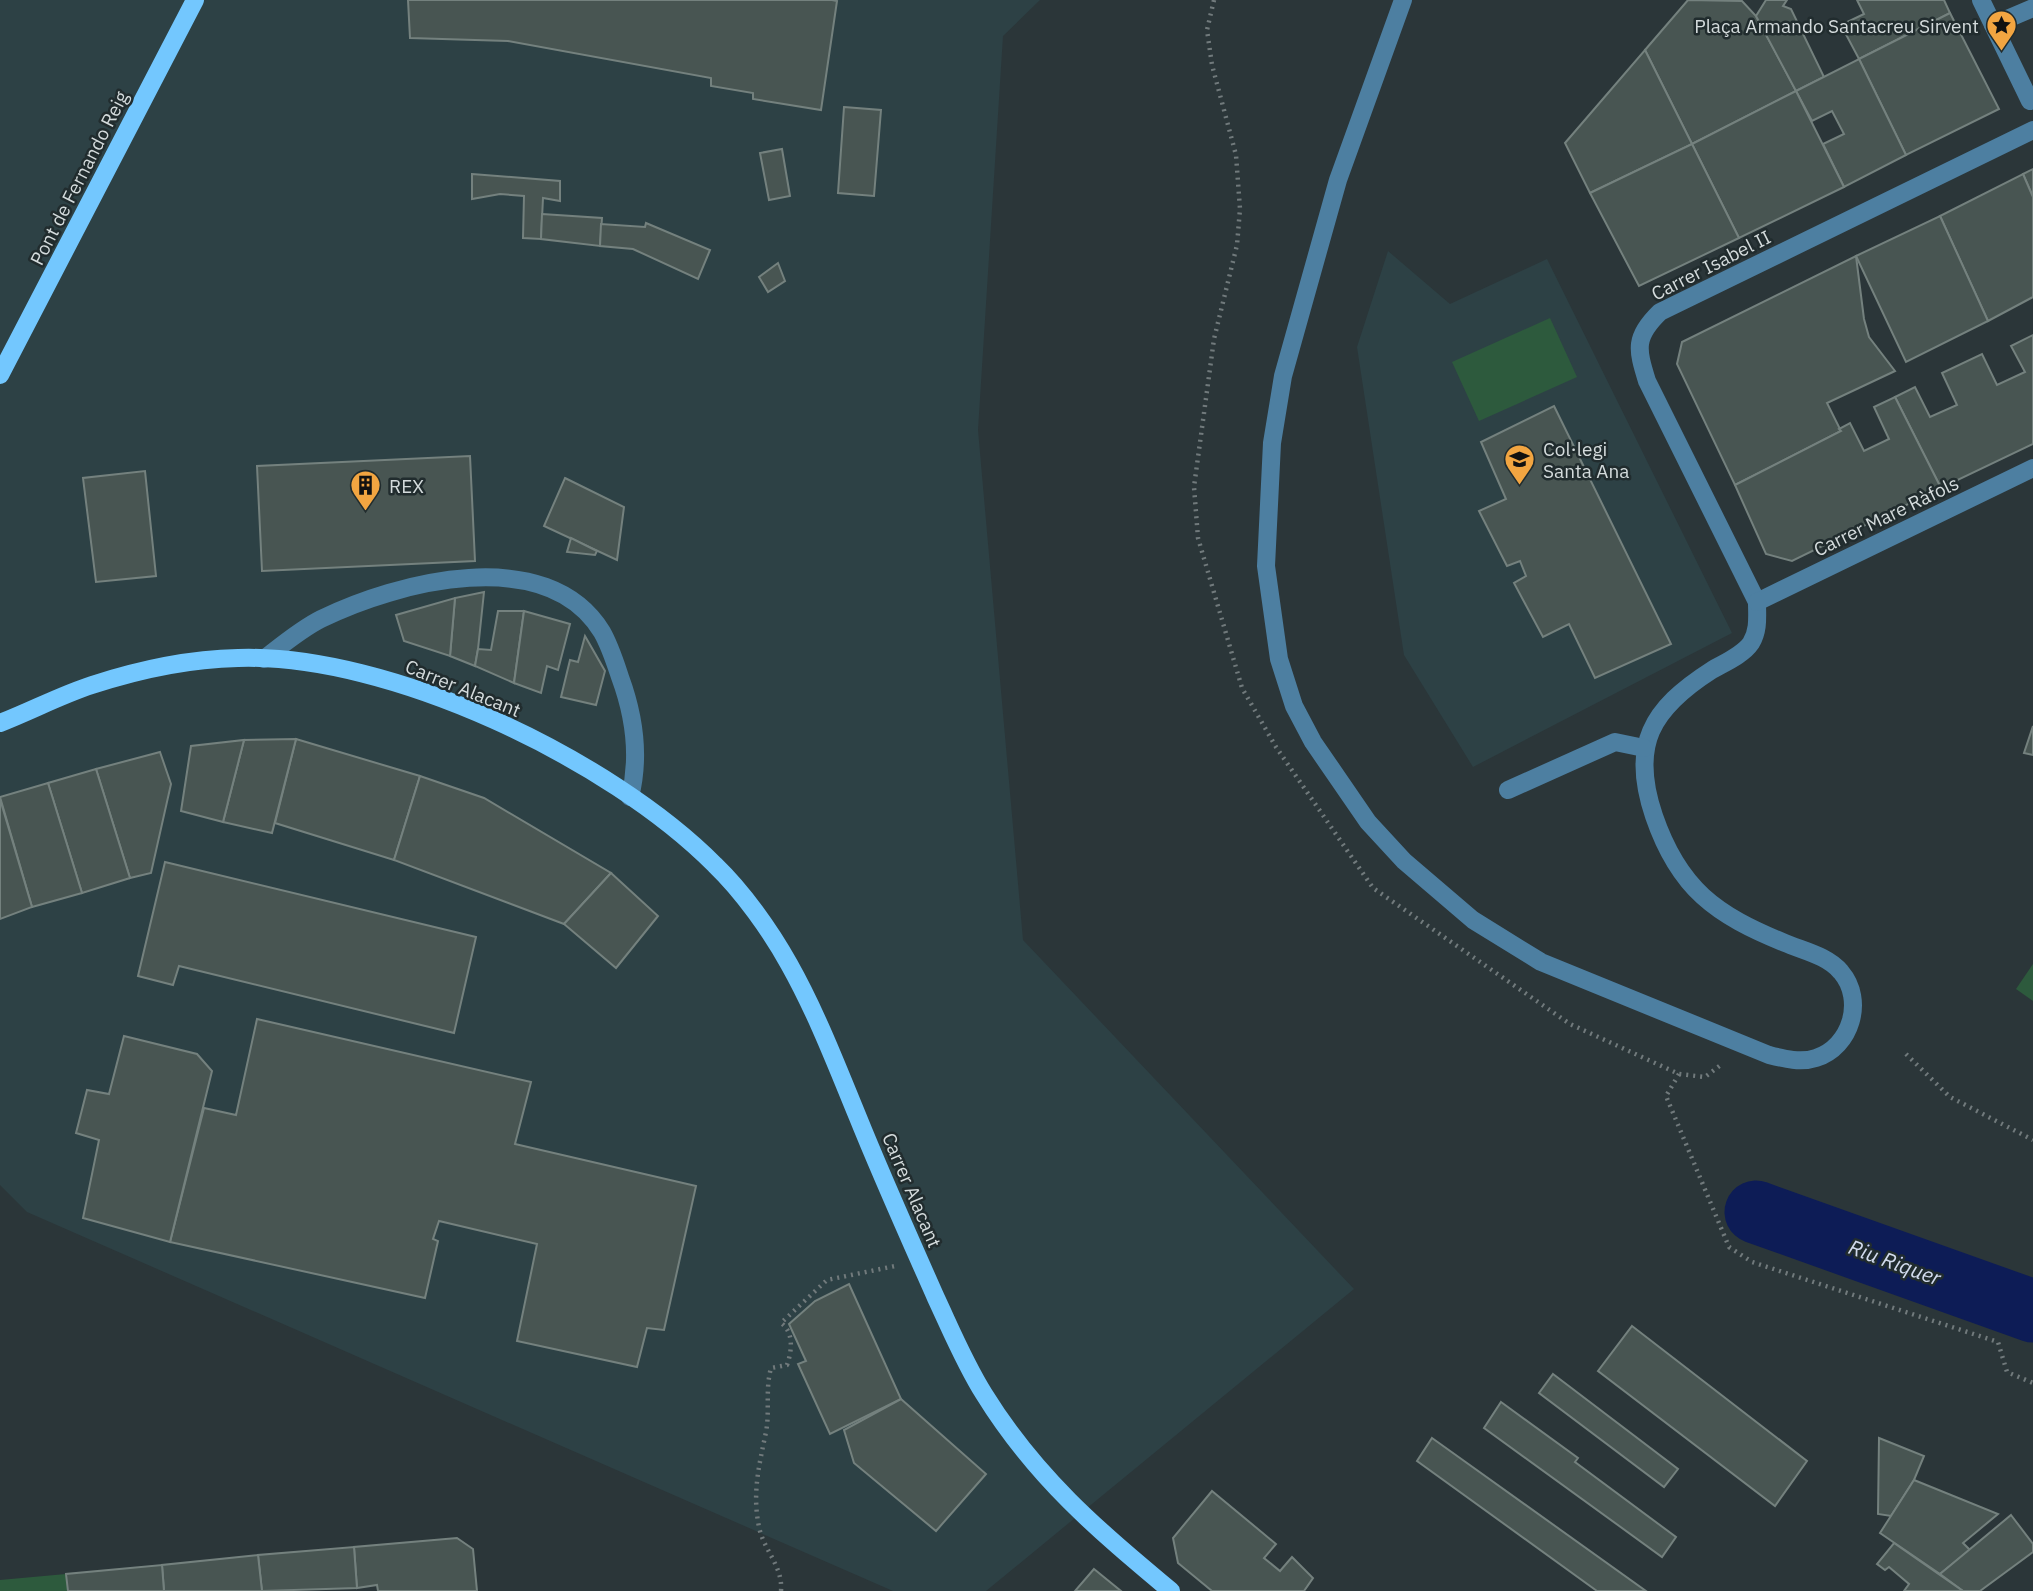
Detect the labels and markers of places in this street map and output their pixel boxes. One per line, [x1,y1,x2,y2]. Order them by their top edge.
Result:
place icon: Plaça Armando Santacreu Sirvent [1985,9,2019,53]
place label: Plaça Armando Santacreu Sirvent [1694,14,1979,38]
place label: Col·legi Santa Ana [1543,437,1629,483]
school or university icon: Col·legi Santa Ana [1503,443,1537,487]
building icon: REX [349,469,383,513]
place label: REX [389,474,424,498]

